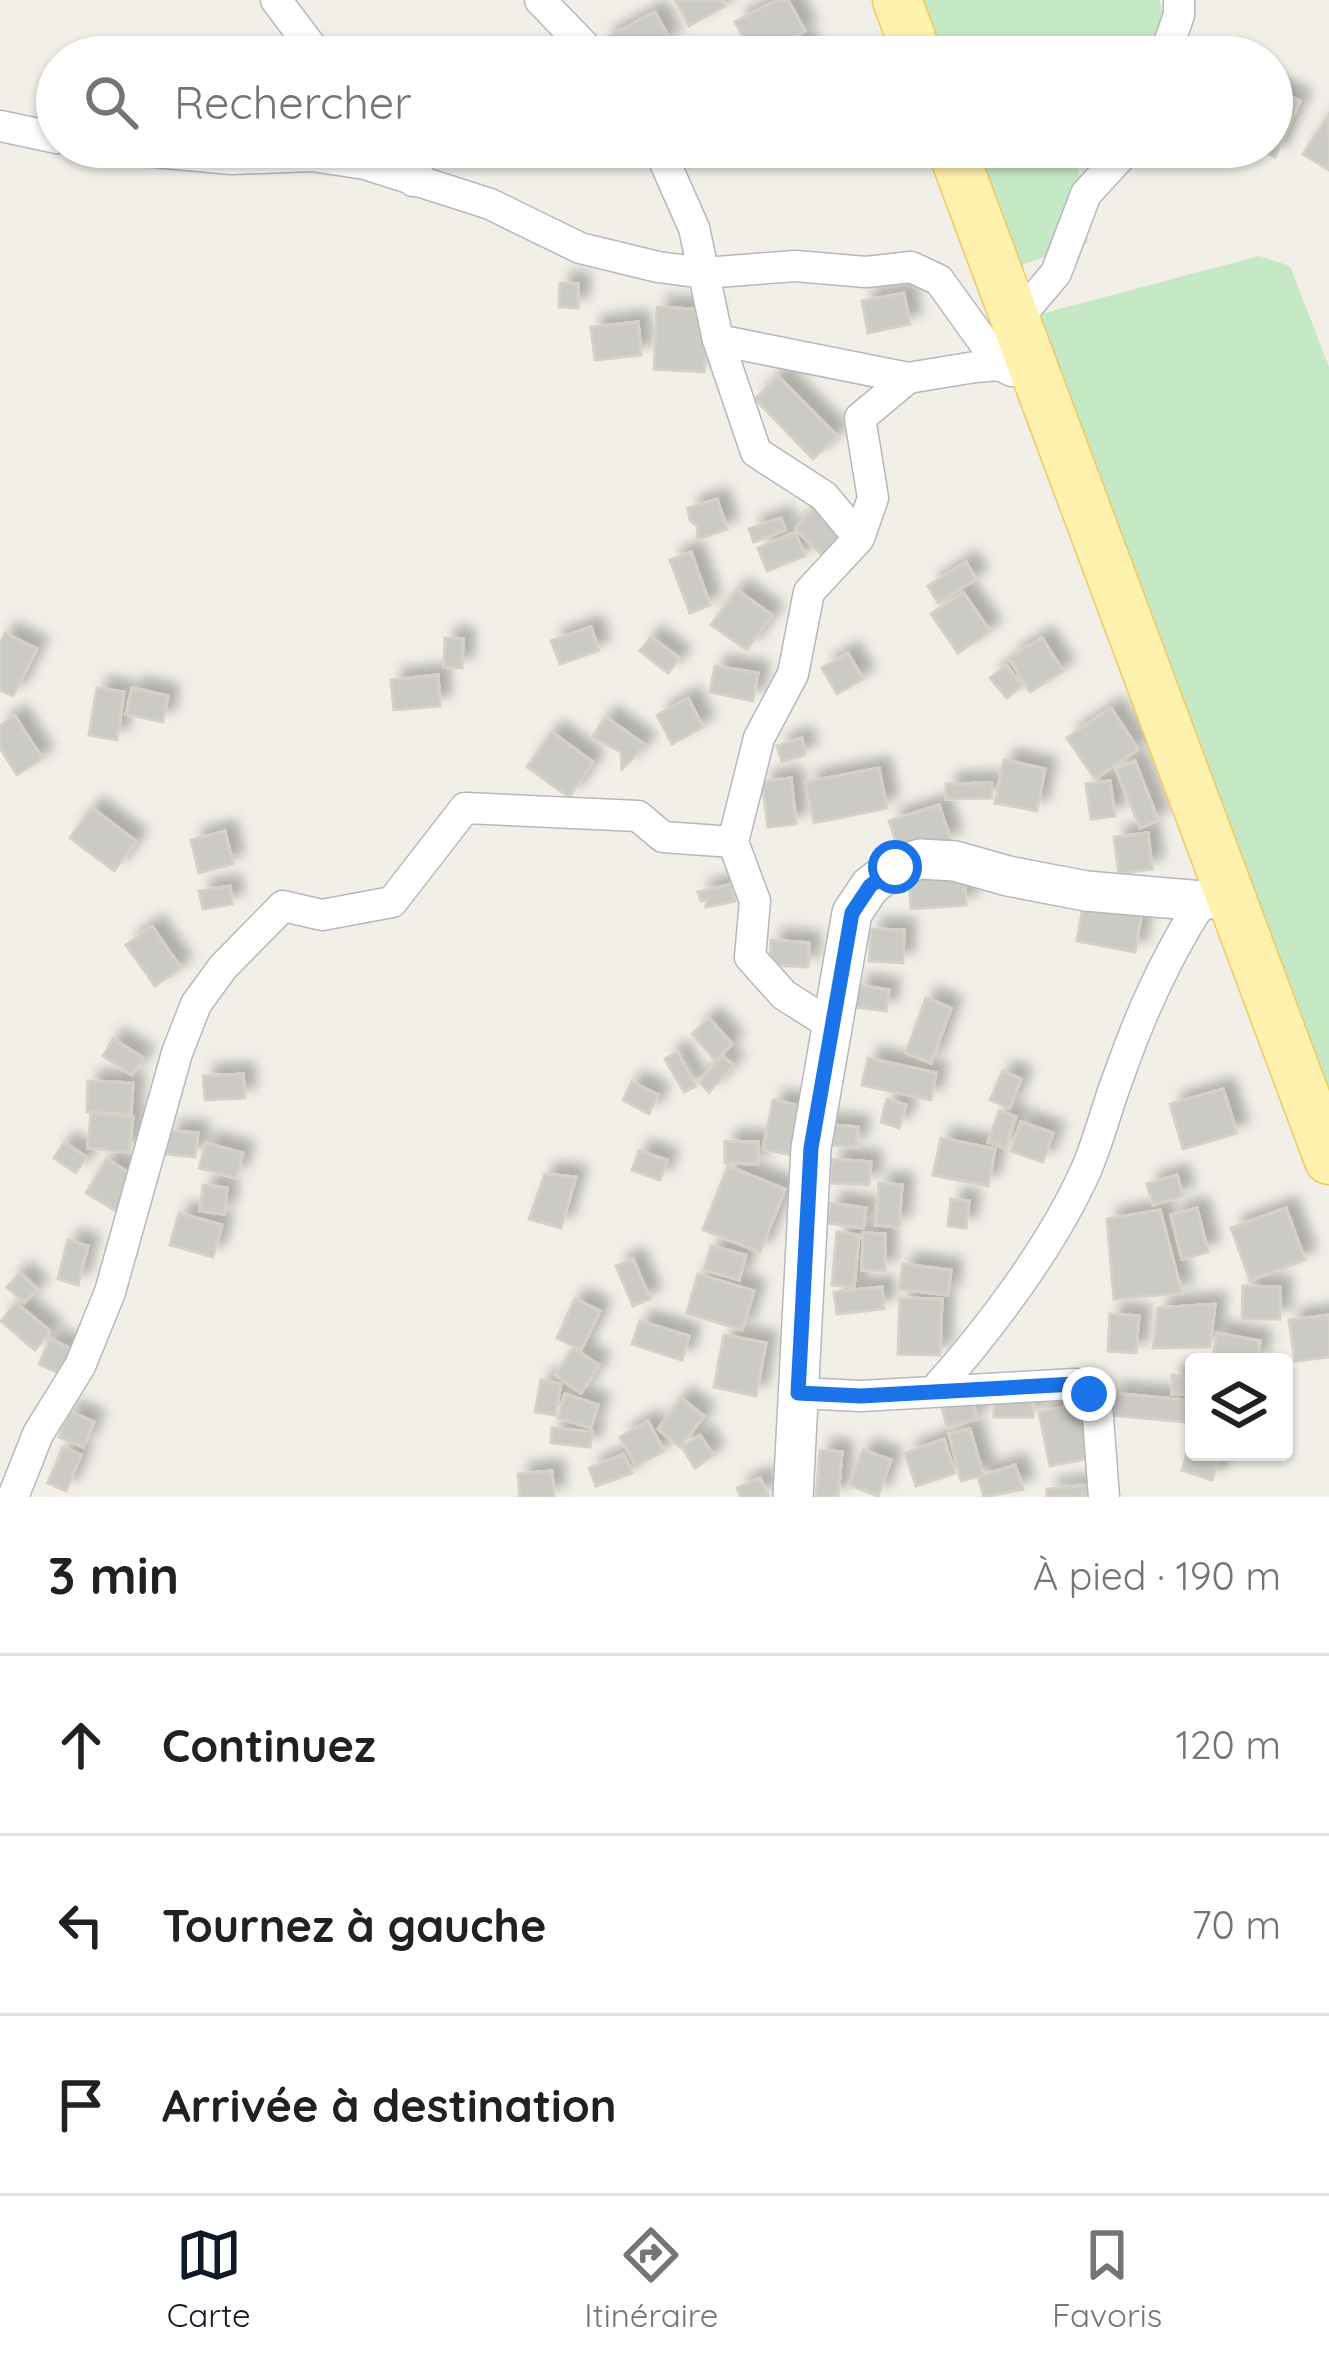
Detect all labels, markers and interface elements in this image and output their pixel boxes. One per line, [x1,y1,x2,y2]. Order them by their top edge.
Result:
search box [36,36,1293,168]
icon: search [78,69,144,135]
text: Rechercher [174,74,412,130]
route start [868,840,922,894]
map controls [1185,1353,1293,1461]
button: layers [1185,1353,1293,1461]
route end [1062,1367,1116,1421]
text: 3 min [48,1543,179,1607]
text: À pied · 190 m [1033,1551,1281,1600]
icon: ahead [48,1712,114,1778]
text: Continuez [162,1717,376,1773]
text: 120 m [1176,1720,1281,1769]
icon: left [48,1892,114,1958]
text: Tournez à gauche [162,1897,546,1953]
text: 70 m [1192,1900,1281,1949]
icon: arrive [48,2072,114,2138]
text: Arrivée à destination [162,2077,617,2133]
tab: Carte [167,2222,251,2335]
tab: Itinéraire [584,2222,719,2335]
tab: Favoris [1052,2222,1162,2335]

